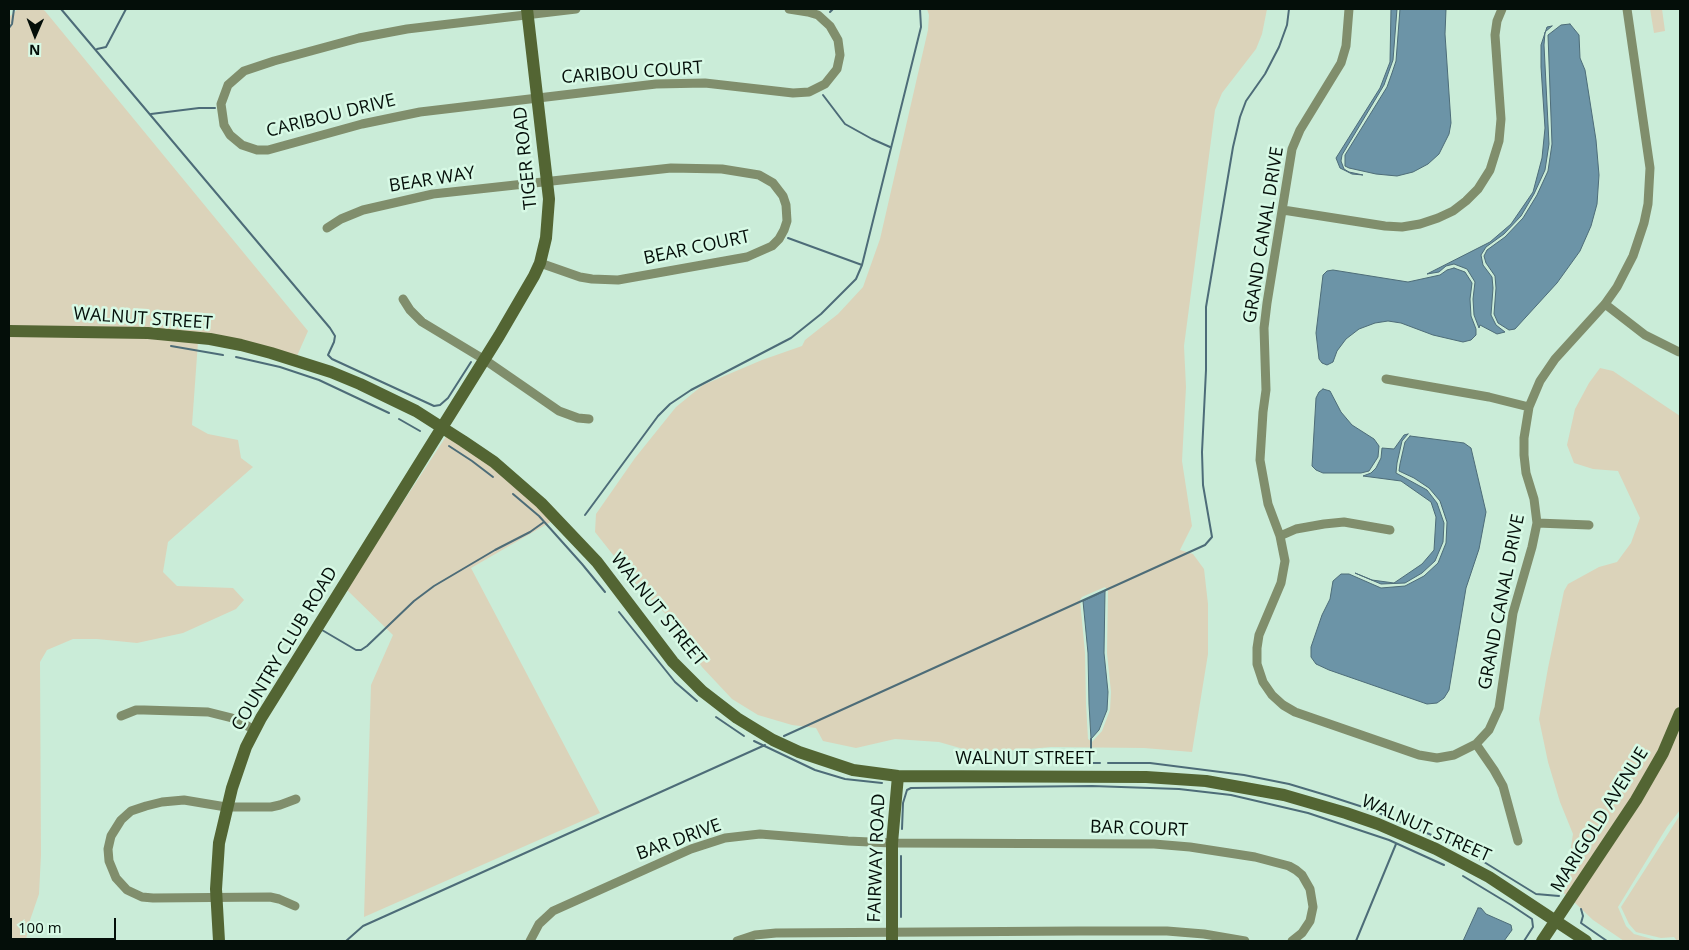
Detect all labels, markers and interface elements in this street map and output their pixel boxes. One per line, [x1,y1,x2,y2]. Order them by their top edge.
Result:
north arrow [10,10,60,60]
text: N [29,41,41,60]
street label: CARIBOU COURT [561,57,703,89]
street label: CARIBOU DRIVE [264,90,398,142]
street label: TIGER ROAD [510,105,542,211]
street label: GRAND CANAL DRIVE [1239,145,1289,325]
street label: BEAR WAY [387,163,477,197]
street label: BEAR COURT [642,226,752,270]
street label: WALNUT STREET [73,303,213,335]
street label: GRAND CANAL DRIVE [1474,512,1530,692]
street label: WALNUT STREET [606,549,710,671]
street label: COUNTRY CLUB ROAD [227,563,343,735]
street label: MARIGOLD AVENUE [1547,744,1653,896]
street label: WALNUT STREET [955,748,1095,770]
street label: WALNUT STREET [1358,791,1494,867]
street label: FAIRWAY ROAD [864,793,890,923]
street label: BAR DRIVE [634,815,724,865]
street label: BAR COURT [1090,816,1188,842]
scale bar [12,908,119,940]
text: 100 m [18,917,62,937]

